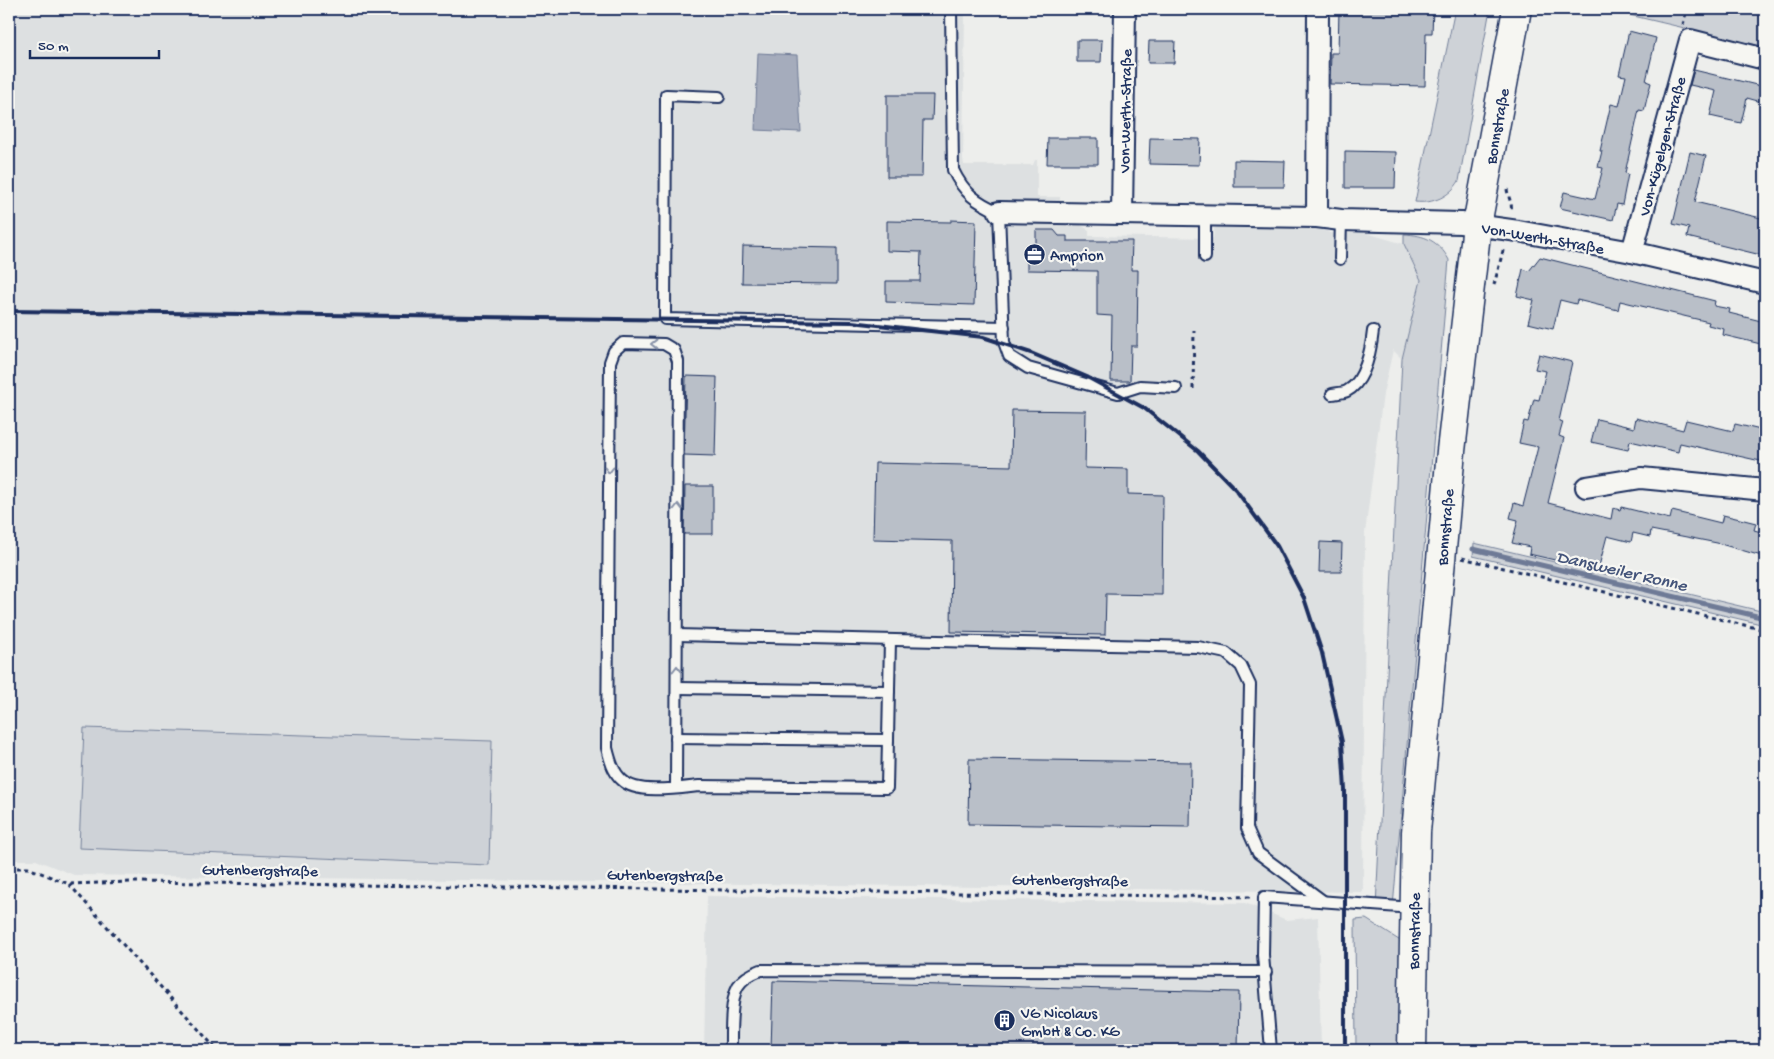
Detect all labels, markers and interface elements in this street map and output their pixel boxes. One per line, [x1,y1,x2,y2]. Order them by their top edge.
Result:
scale bar [30,28,159,60]
text: 50 m [38,38,69,56]
street label: Von-Werth-Straße [1117,48,1138,174]
street label: Von-Kügelgen-Straße [1636,74,1692,220]
street label: Bonnstraße [1483,86,1516,167]
street label: Von-Werth-Straße [1479,220,1606,261]
office icon: Amprion [1022,242,1046,266]
place label: Amprion [1050,248,1104,267]
one-way arrow [649,338,657,349]
one-way arrow [604,466,614,474]
street label: Bonnstraße [1435,488,1460,567]
one-way arrow [673,503,683,510]
water label: Dansweiler Ronne [1554,547,1689,598]
one-way arrow [672,665,682,673]
street label: Gutenbergstraße [202,862,319,883]
street label: Gutenbergstraße [607,867,724,888]
street label: Gutenbergstraße [1012,872,1129,893]
street label: Bonnstraße [1406,892,1427,971]
place label: VG Nicolaus GmbH & Co. KG [1020,1006,1121,1043]
building icon: VG Nicolaus GmbH & Co. KG [993,1009,1017,1033]

